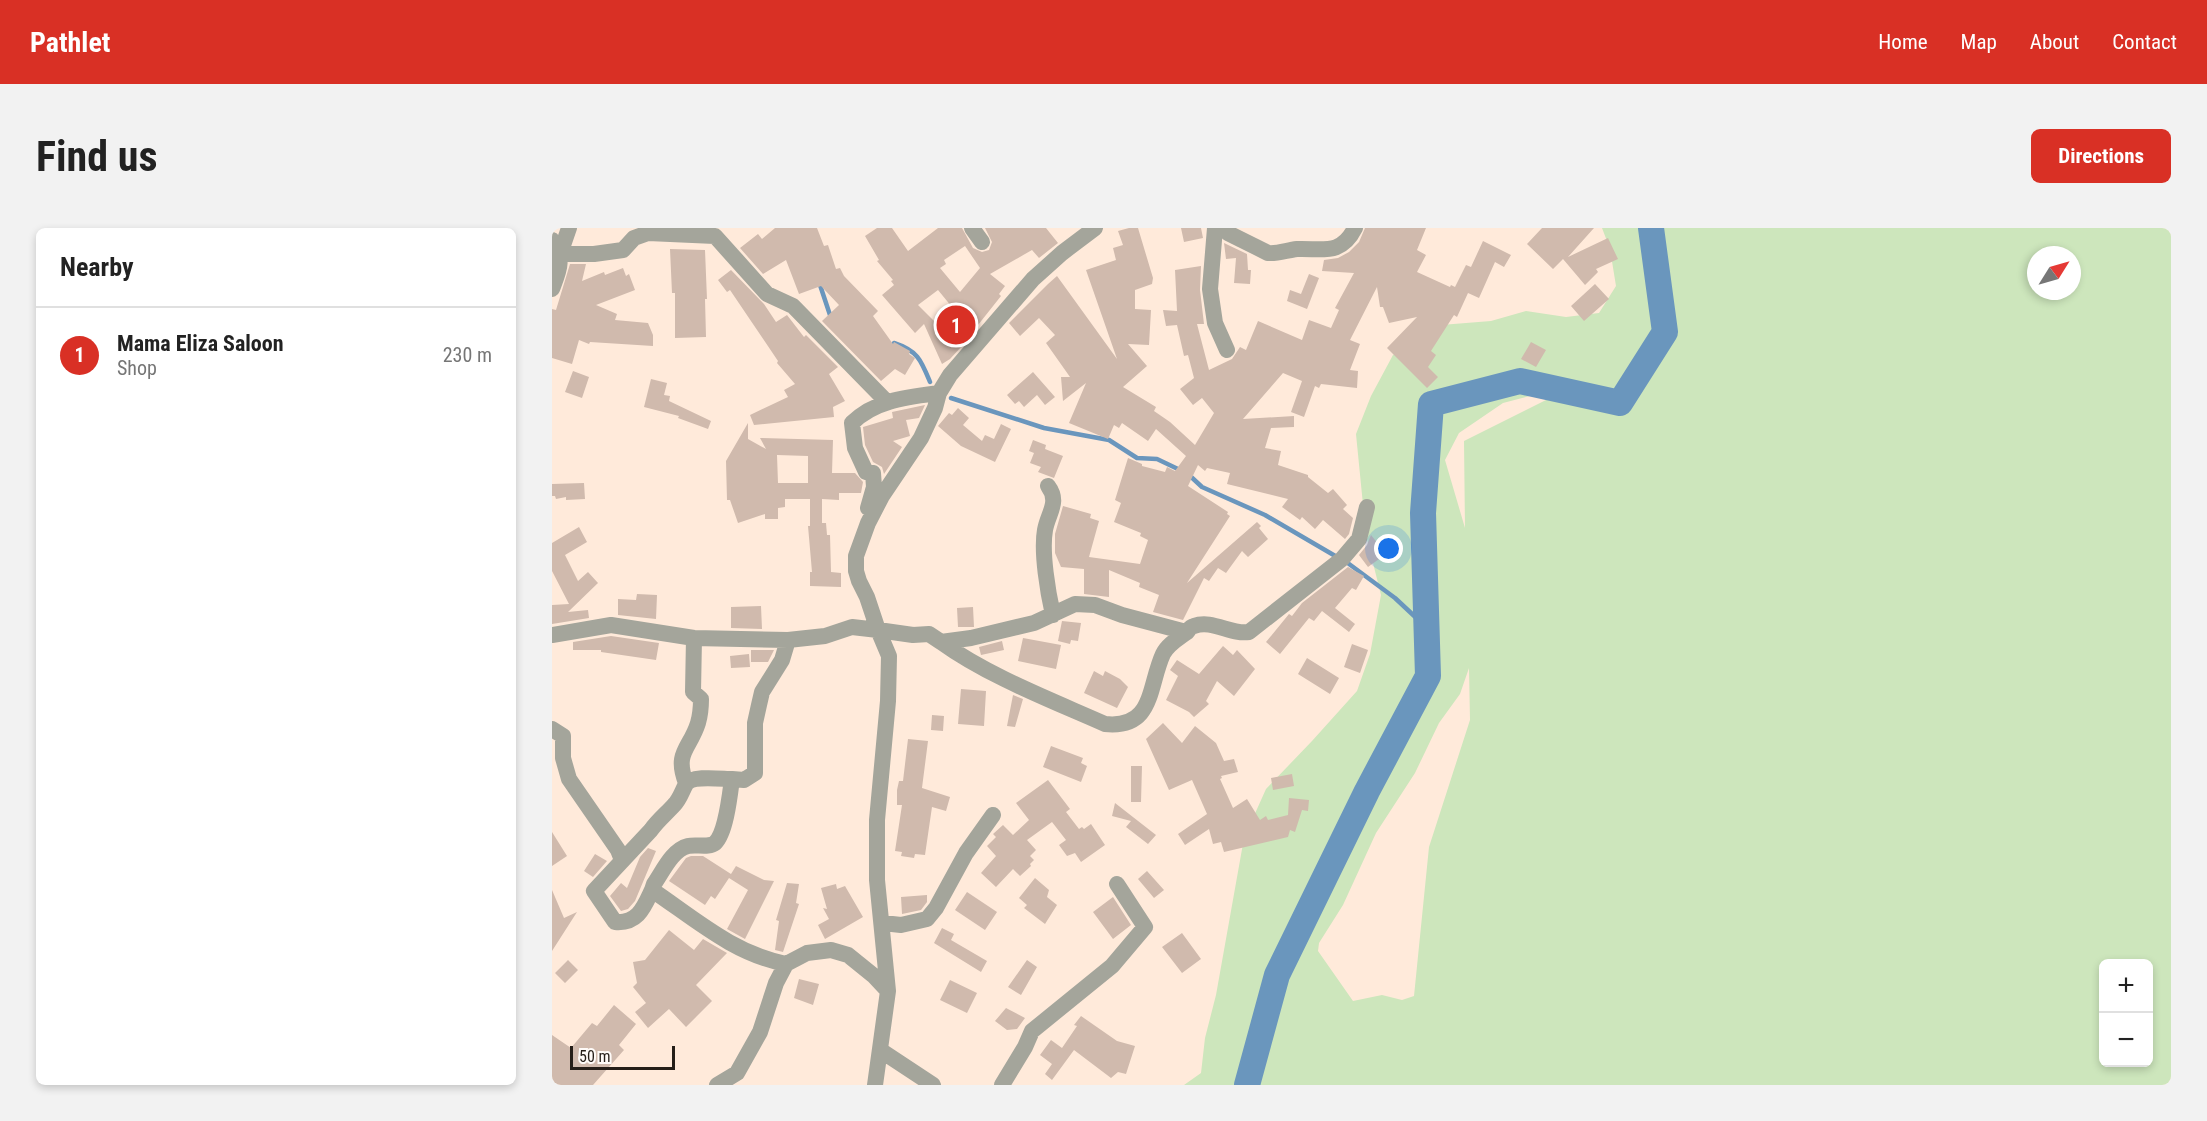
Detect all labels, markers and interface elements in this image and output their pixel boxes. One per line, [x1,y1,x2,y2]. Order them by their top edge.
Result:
text: Pathlet [30,26,110,59]
text: Home [1878,30,1928,54]
text: Map [1961,30,1997,54]
text: About [2030,30,2079,54]
text: Contact [2112,30,2177,54]
button: Directions [2031,129,2171,183]
text: Find us [36,132,157,181]
north arrow [2027,246,2081,300]
text: Nearby [60,252,134,282]
pin: 1 [936,302,976,348]
text: Mama Eliza Saloon [117,331,284,356]
text: 1 [74,343,85,367]
text: 230 m [443,343,492,367]
text: Shop [117,356,157,380]
your location [1374,534,1403,563]
map controls [2099,959,2153,1067]
button: + [2099,959,2153,1013]
button: − [2099,1013,2153,1067]
scale bar [570,1043,675,1070]
text: 50 m [579,1047,611,1066]

